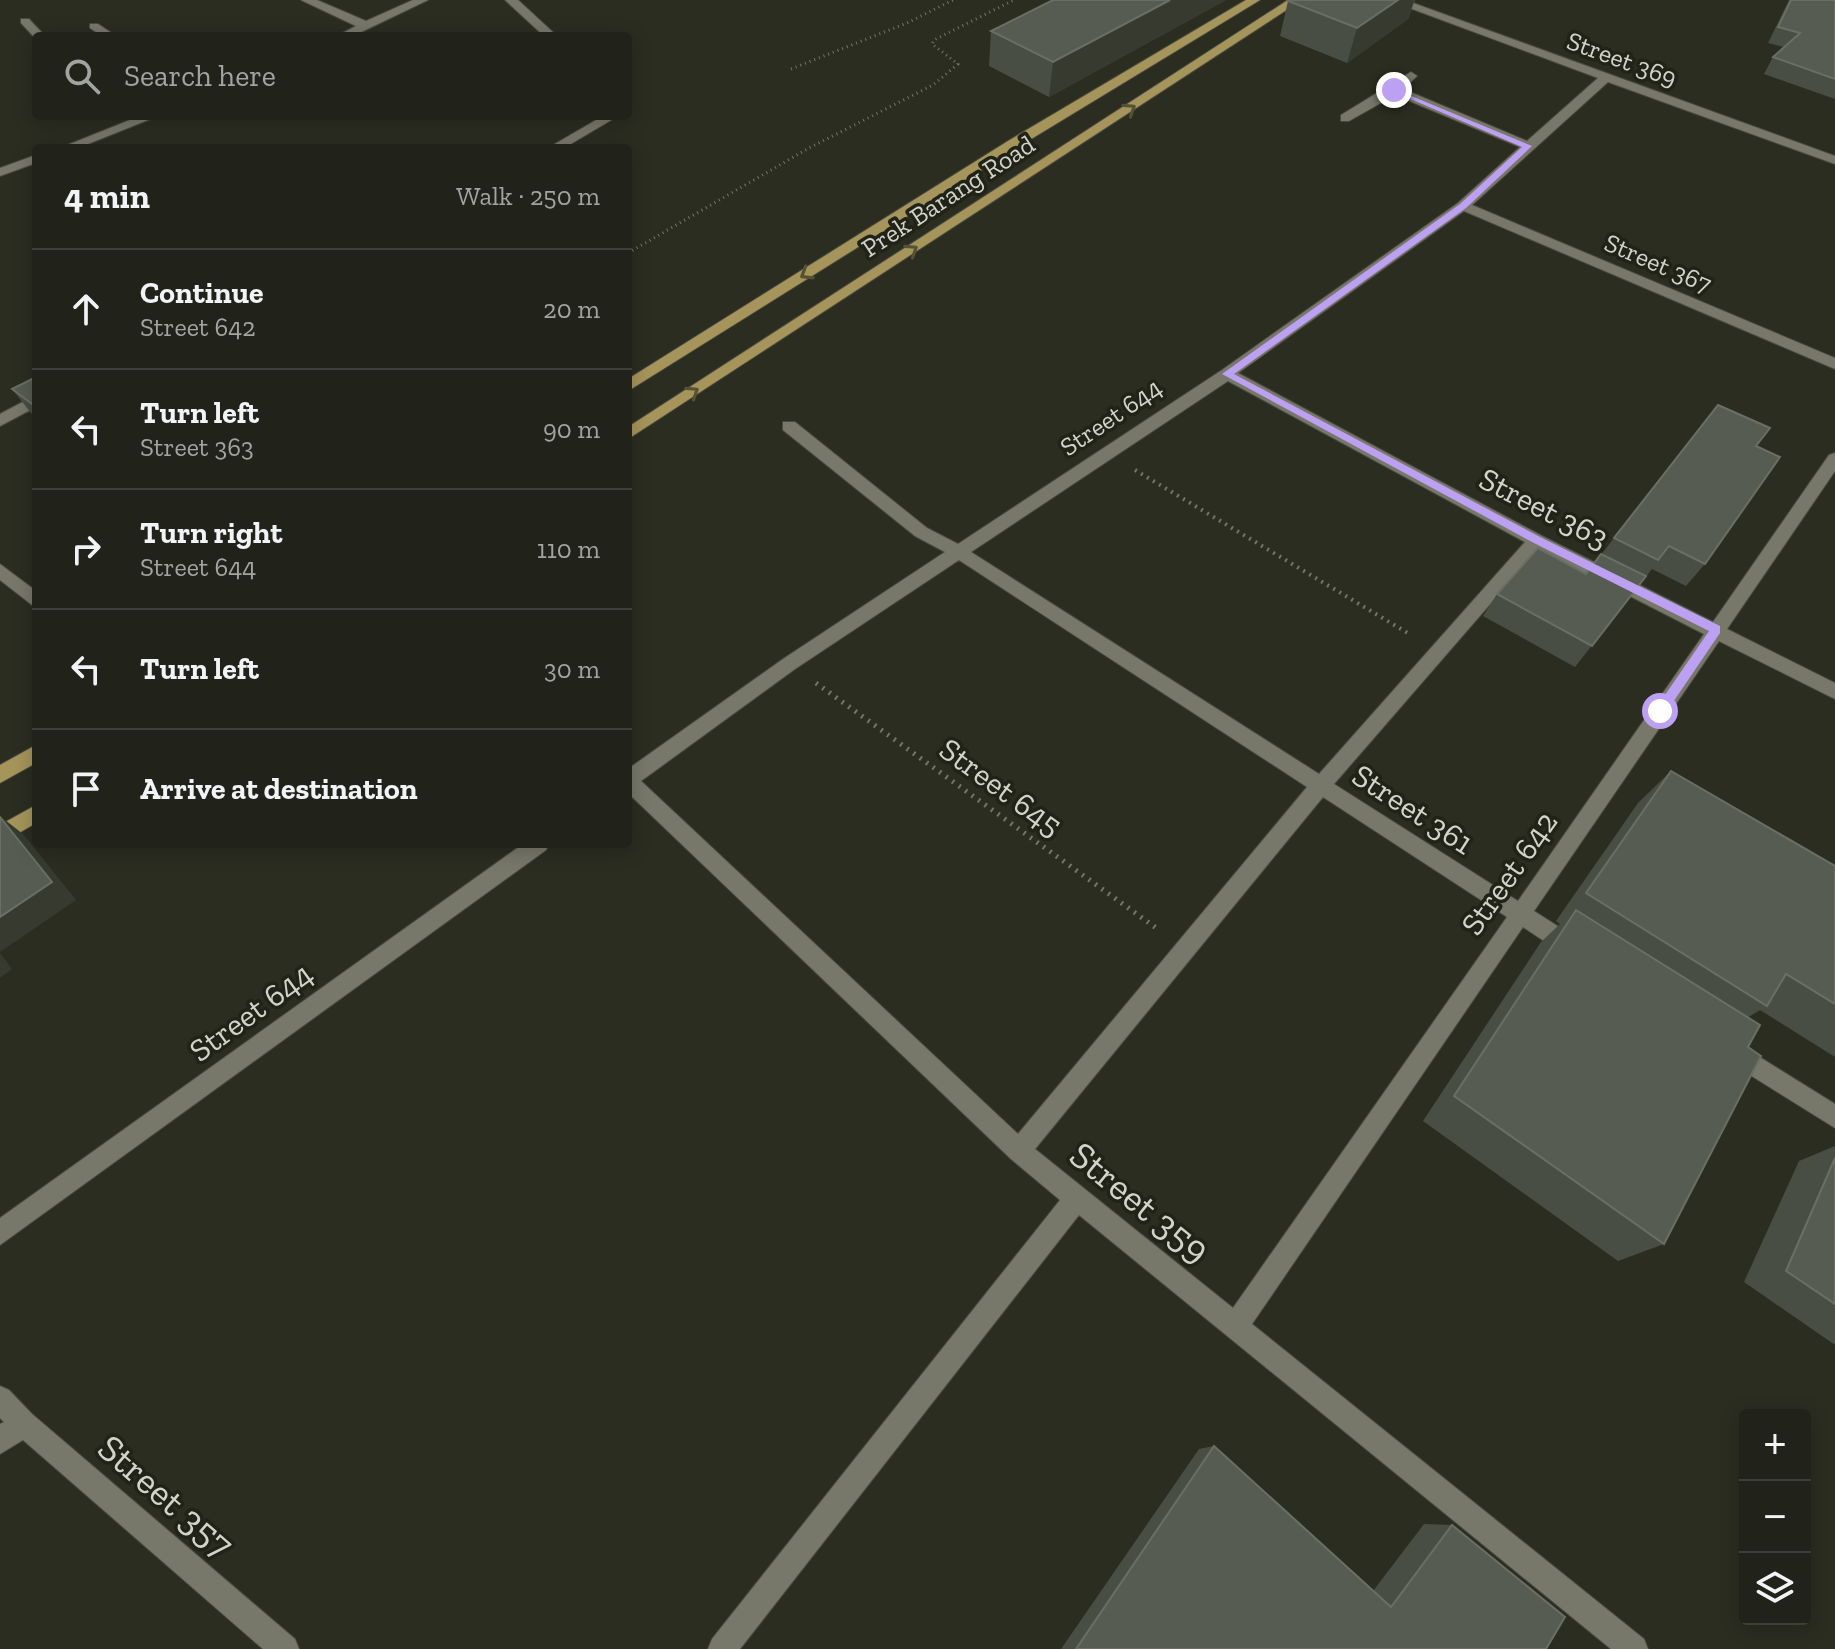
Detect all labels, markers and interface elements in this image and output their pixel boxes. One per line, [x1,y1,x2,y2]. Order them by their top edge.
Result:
street label: Street 369 [1563,24,1681,94]
search box [32,32,632,120]
icon: search [60,54,104,98]
text: Search here [124,58,276,94]
route end [1376,72,1412,108]
one-way arrow [1121,103,1135,118]
street label: Prek Barang Road [855,128,1041,264]
text: 4 min [64,176,150,217]
text: Walk · 250 m [456,180,600,212]
street label: Street 367 [1600,226,1716,300]
one-way arrow [903,245,917,260]
one-way arrow [800,265,814,280]
text: Continue [140,275,264,311]
icon: ahead [64,287,108,331]
text: 20 m [543,293,600,325]
text: Street 642 [140,311,256,343]
street label: Street 644 [1054,371,1168,463]
one-way arrow [685,386,699,401]
text: Turn left [140,395,259,431]
icon: left [64,407,108,451]
text: 90 m [543,413,600,445]
text: Street 363 [140,431,254,463]
street label: Street 363 [1473,459,1615,557]
text: Turn right [140,515,282,551]
icon: right [64,527,108,571]
text: 110 m [537,533,600,565]
text: Street 644 [140,551,256,583]
icon: left [64,647,108,691]
text: Turn left [140,651,259,687]
text: 30 m [544,653,600,685]
route start [1642,693,1678,729]
street label: Street 645 [932,730,1070,844]
street label: Street 361 [1345,756,1481,862]
icon: arrive [64,767,108,811]
text: Arrive at destination [140,771,417,807]
street label: Street 642 [1453,804,1565,942]
street label: Street 644 [182,955,320,1069]
street label: Street 359 [1061,1132,1219,1272]
map controls [1739,1409,1811,1625]
button: + [1739,1409,1811,1481]
street label: Street 357 [89,1425,243,1567]
button: − [1739,1481,1811,1553]
button: layers [1739,1553,1811,1625]

